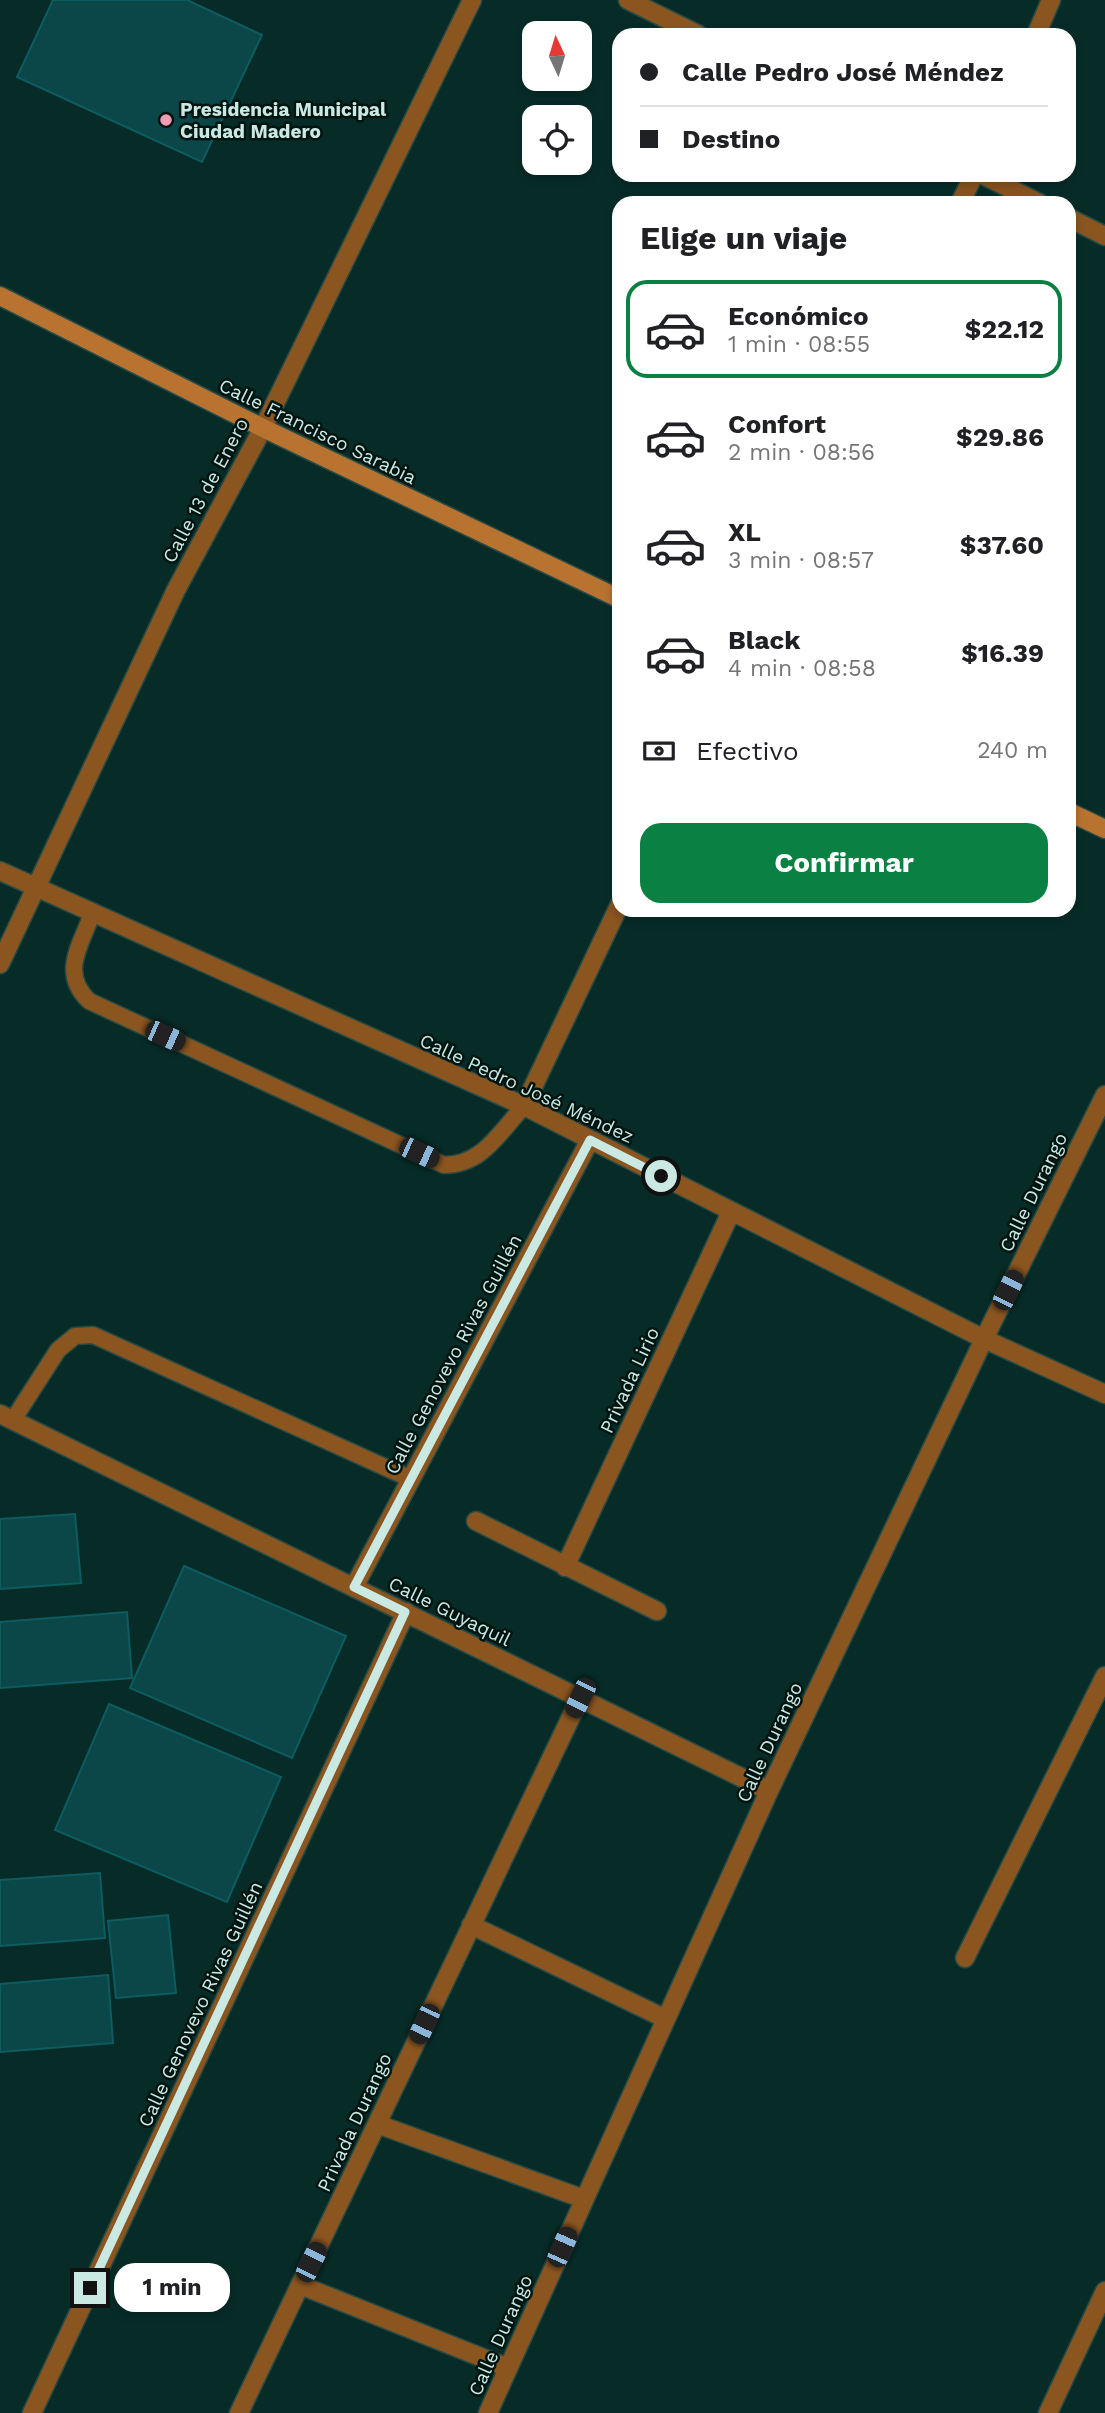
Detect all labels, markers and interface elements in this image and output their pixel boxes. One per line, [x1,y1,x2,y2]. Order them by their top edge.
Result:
north arrow [522,21,592,91]
map controls [522,21,592,175]
text: Calle Pedro José Méndez [682,57,1004,87]
place label: Presidencia Municipal Ciudad Madero [180,98,387,143]
button: locate [522,105,592,175]
marker: Presidencia Municipal Ciudad Madero [158,112,174,128]
text: Destino [682,124,780,154]
text: Elige un viaje [640,219,847,257]
icon: car [644,298,707,361]
text: Económico [728,301,869,331]
text: $22.12 [965,314,1044,344]
text: 1 min · 08:55 [728,331,870,358]
street label: Calle Francisco Sarabia [215,374,420,489]
icon: car [644,406,707,469]
text: Confort [728,409,826,439]
street label: Calle 13 de Enero [158,414,253,566]
text: $29.86 [956,422,1044,452]
text: 2 min · 08:56 [728,439,875,466]
icon: car [644,514,707,577]
text: XL [728,517,761,547]
text: $37.60 [960,530,1044,560]
text: 3 min · 08:57 [728,547,874,574]
icon: car [644,622,707,685]
text: Black [728,625,800,655]
text: $16.39 [961,638,1044,668]
text: 4 min · 08:58 [728,655,876,682]
icon: cash [640,732,678,770]
text: Efectivo [696,736,799,766]
text: 240 m [977,737,1048,764]
button: Confirmar [640,823,1048,903]
car [142,1018,189,1054]
street label: Calle Pedro José Méndez [416,1029,637,1148]
street label: Calle Durango [995,1129,1072,1256]
car [396,1135,443,1171]
route start [645,1160,677,1192]
street label: Calle Genovevo Rivas Guillén [380,1230,527,1478]
car [990,1267,1027,1313]
street label: Privada Lirio [595,1324,664,1437]
street label: Calle Guyaquil [385,1572,515,1651]
car [562,1675,599,1721]
street label: Calle Durango [732,1679,807,1806]
street label: Calle Genovevo Rivas Guillén [133,1878,268,2131]
car [406,2001,443,2047]
street label: Privada Durango [312,2049,397,2195]
car [544,2224,581,2270]
car [293,2239,330,2285]
callout: 1 min [114,2264,230,2312]
street label: Calle Durango [464,2271,537,2399]
route end [74,2272,106,2304]
text: 1 min [142,2274,202,2301]

